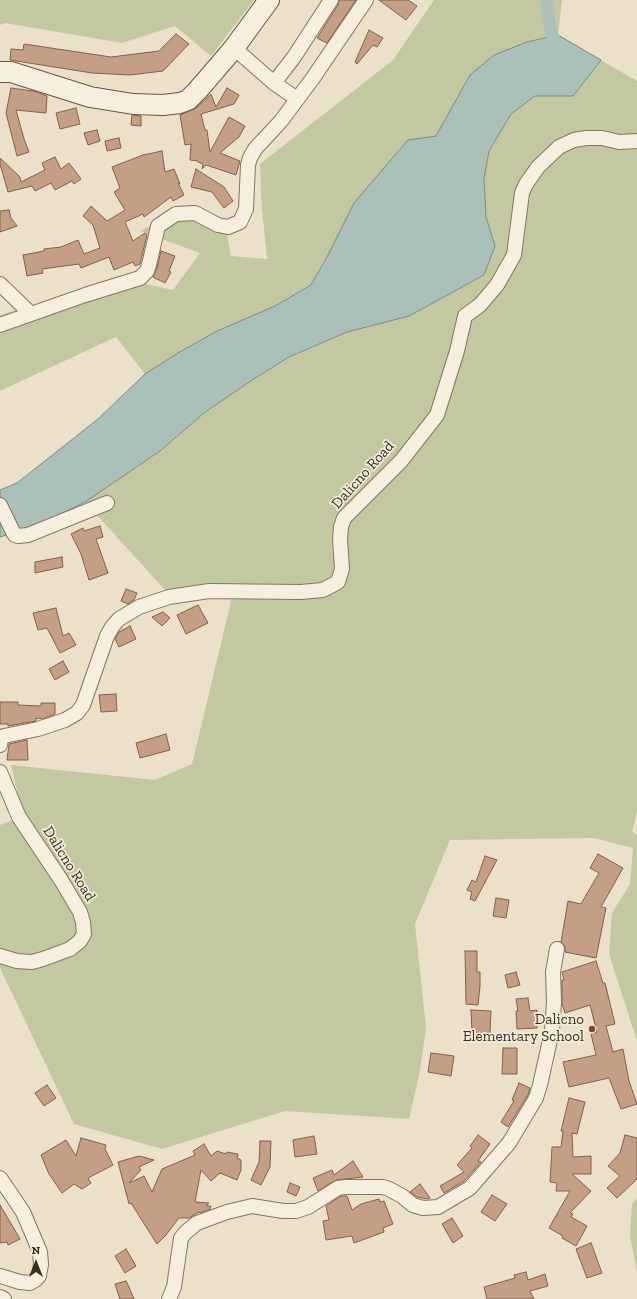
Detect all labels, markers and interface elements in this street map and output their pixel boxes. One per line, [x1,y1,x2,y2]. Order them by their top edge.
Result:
street label: Dalicno Road [328,437,398,513]
street label: Dalicno Road [39,823,99,905]
place label: Dalicno Elementary School [463,1011,584,1046]
marker: Dalicno Elementary School [587,1024,597,1034]
north arrow [16,1243,56,1283]
text: N [32,1244,40,1257]

